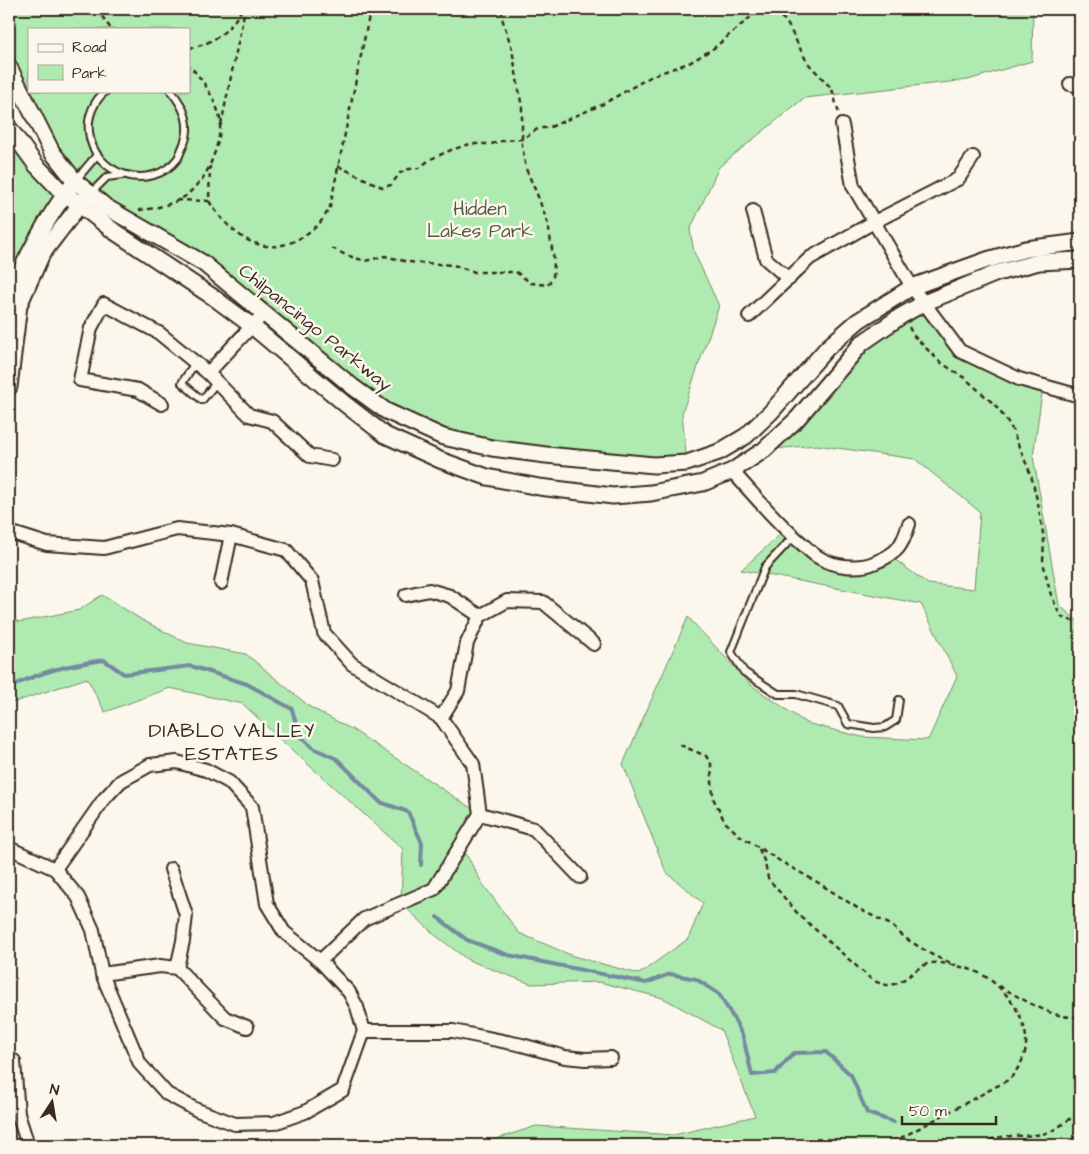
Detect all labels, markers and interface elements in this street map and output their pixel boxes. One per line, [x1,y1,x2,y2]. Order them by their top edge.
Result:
legend [28,28,190,92]
text: Road [72,37,107,58]
text: Park [72,63,107,84]
park label: Hidden Lakes Park [427,196,533,245]
street label: Chilpancingo Parkway [232,258,398,400]
district label: DIABLO VALLEY ESTATES [149,717,315,768]
north arrow [28,1076,78,1126]
text: N [48,1080,61,1101]
scale bar [902,1094,995,1126]
text: 50 m [909,1101,947,1122]

